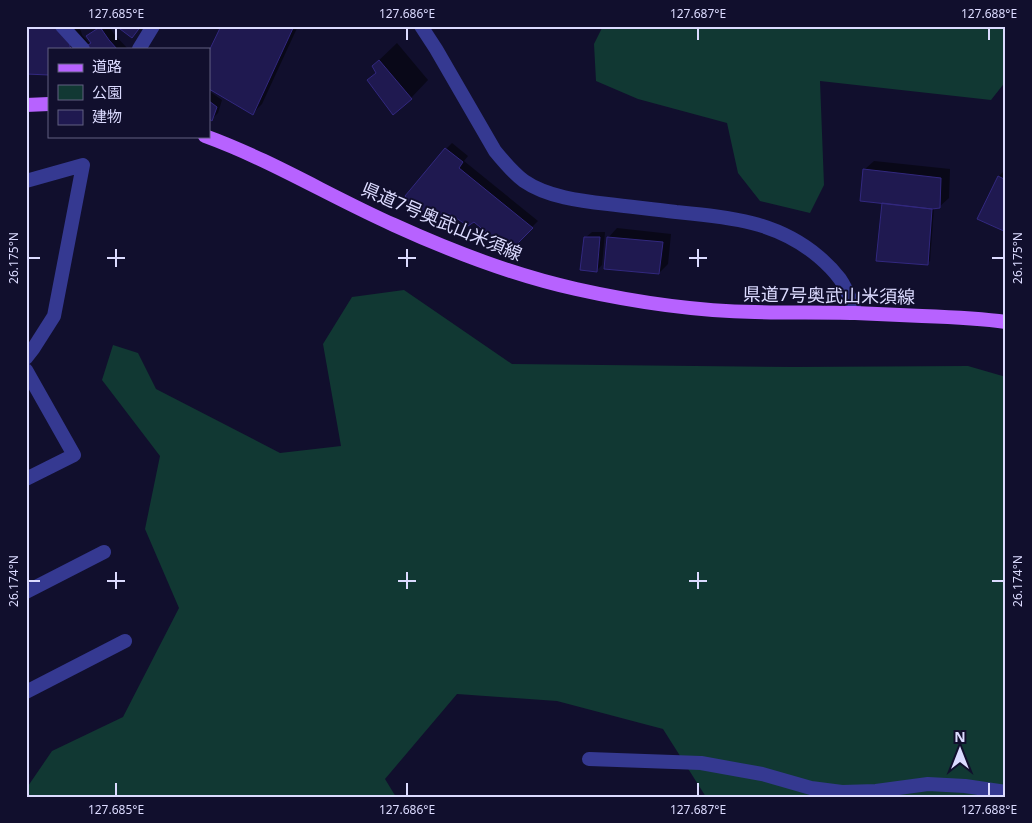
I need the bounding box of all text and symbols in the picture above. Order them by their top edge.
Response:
text: 127.685°E [88,5,144,22]
text: 127.686°E [379,5,435,22]
text: 127.687°E [670,5,726,22]
text: 127.688°E [961,5,1017,22]
legend [48,48,210,138]
text: 道路 [92,56,122,76]
text: 公園 [92,82,122,102]
text: 建物 [92,106,122,126]
street label: 県道7号奥武山米須線 [358,176,526,266]
text: 26.175°N [5,232,22,284]
text: 26.175°N [1009,232,1026,284]
street label: 県道7号奥武山米須線 [743,281,915,309]
text: 26.174°N [5,555,22,607]
text: 26.174°N [1009,555,1026,607]
north arrow [934,726,984,776]
text: N [954,727,966,746]
text: 127.685°E [88,801,144,818]
text: 127.686°E [379,801,435,818]
text: 127.687°E [670,801,726,818]
text: 127.688°E [961,801,1017,818]

